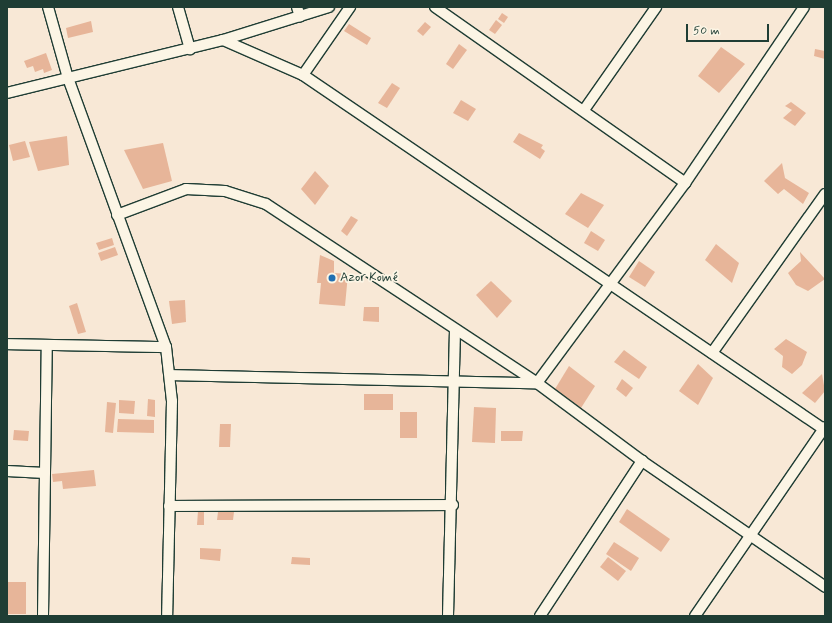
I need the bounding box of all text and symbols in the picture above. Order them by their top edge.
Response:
scale bar [688,16,771,42]
text: 50 m [693,23,720,39]
place label: Azor Komé [340,270,402,286]
marker: Azor Komé [327,273,337,283]

